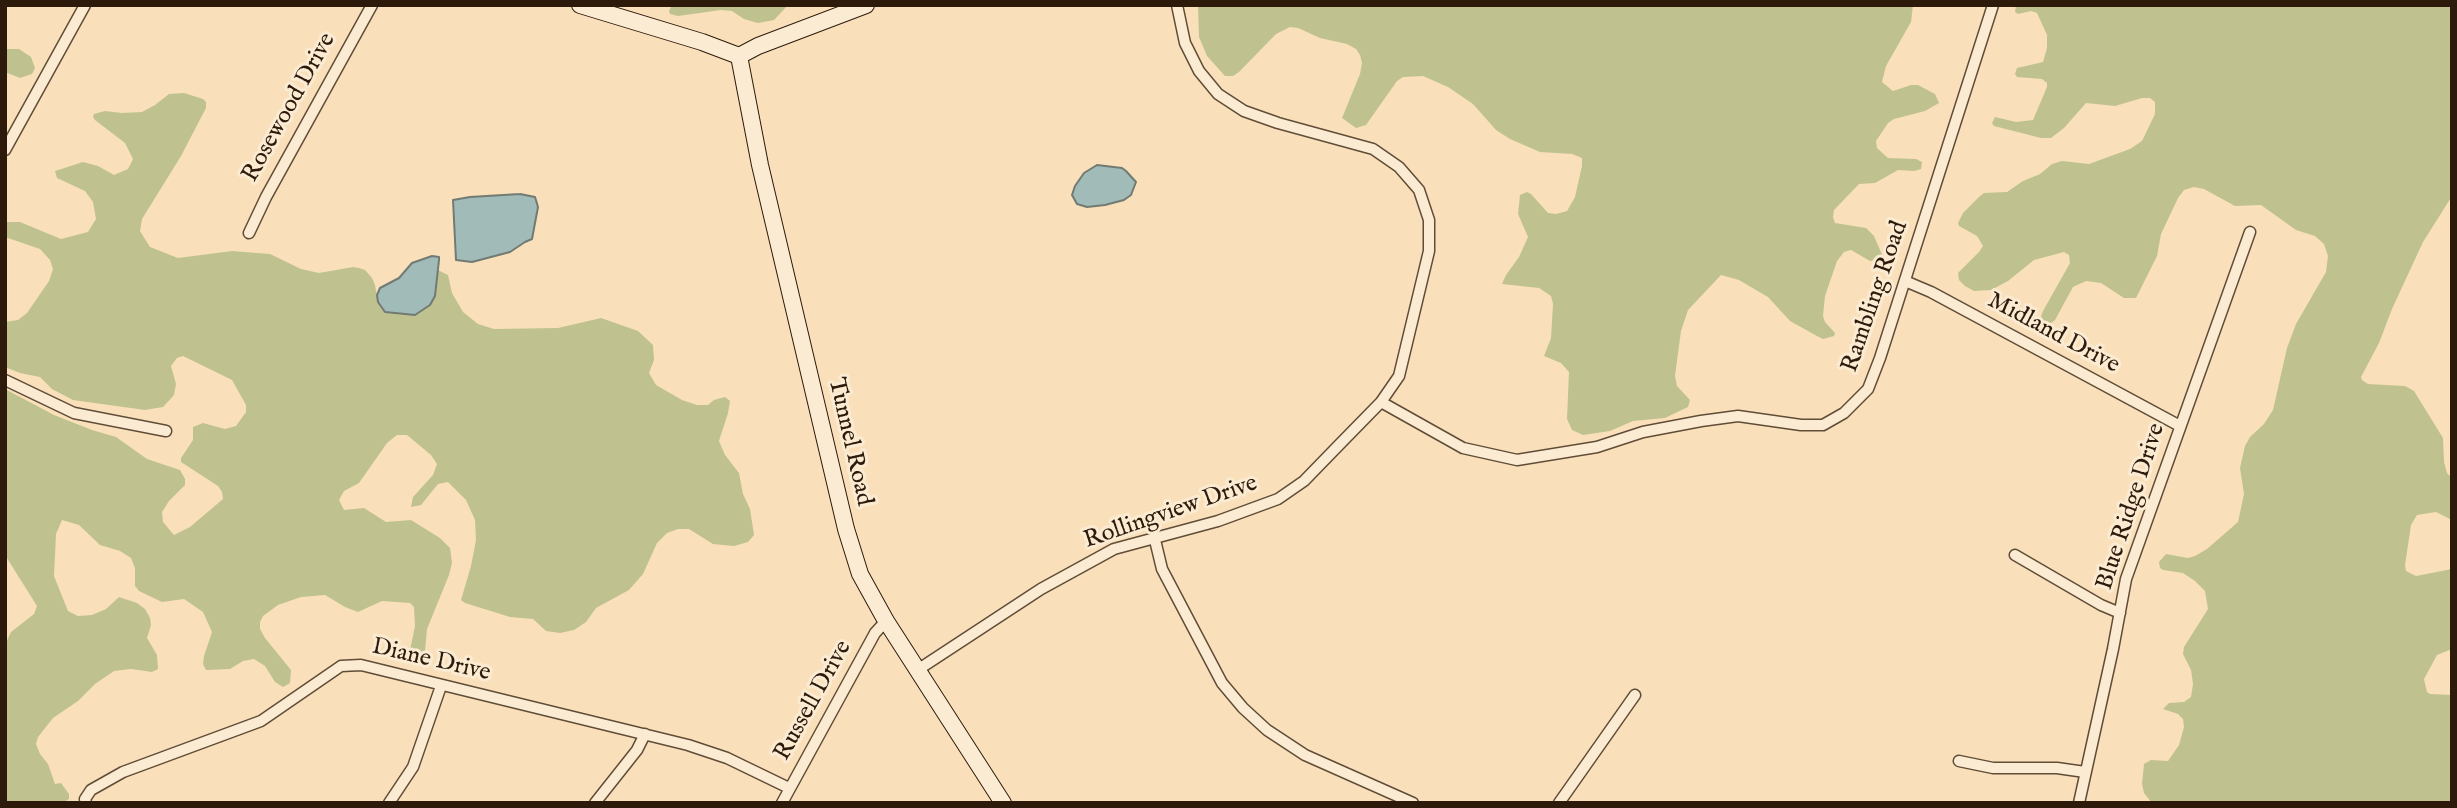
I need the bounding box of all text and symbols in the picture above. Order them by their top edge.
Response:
street label: Rosewood Drive [237,28,343,188]
street label: Rambling Road [1837,218,1915,376]
street label: Midland Drive [1982,287,2124,381]
street label: Tunnel Road [820,375,878,509]
street label: Blue Ridge Drive [2092,420,2172,594]
street label: Rollingview Drive [1080,470,1262,556]
street label: Diane Drive [369,633,493,689]
street label: Russell Drive [769,636,859,766]

